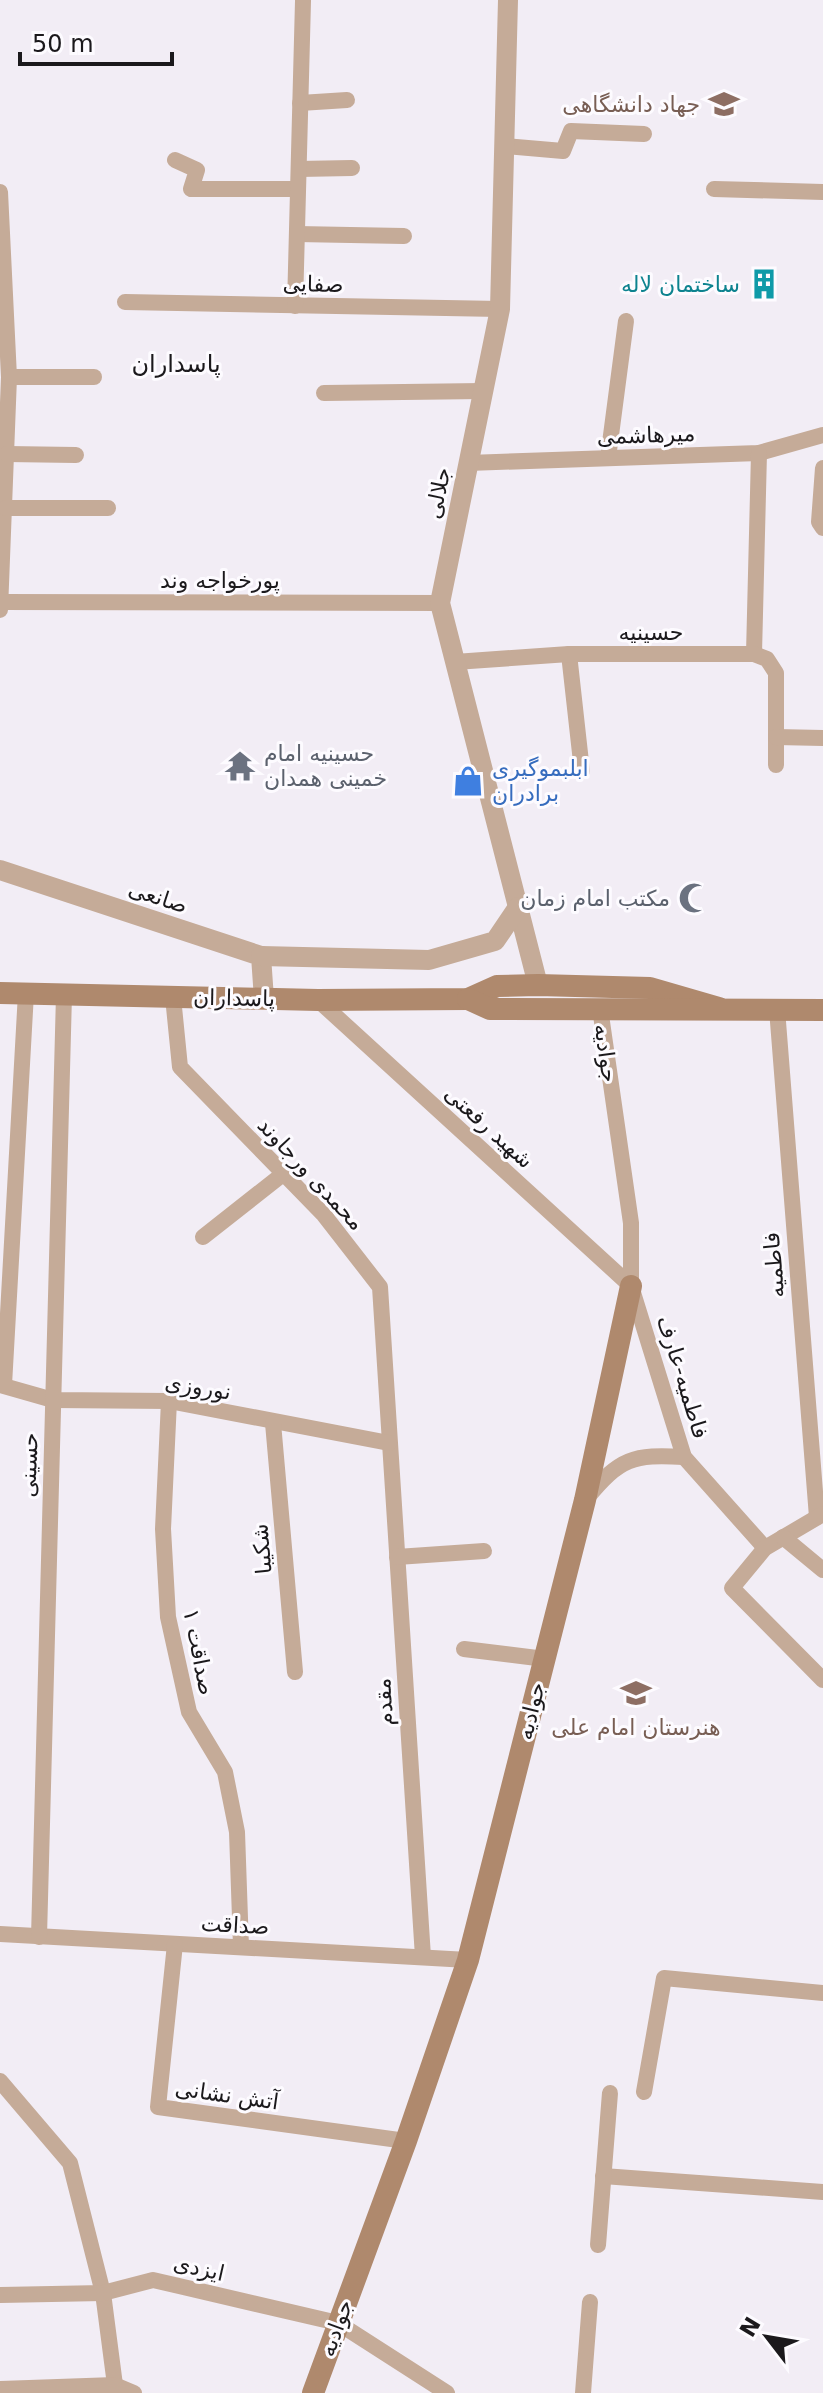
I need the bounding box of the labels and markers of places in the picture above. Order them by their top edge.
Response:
school or university icon: جهاد دانشگاهی [707,87,741,121]
place label: جهاد دانشگاهی [562,92,700,117]
building icon: ساختمان لاله [747,267,781,301]
place label: ساختمان لاله [621,272,740,297]
place label: حسینیه امام خمینی همدان [264,741,387,791]
temple icon: حسینیه امام خمینی همدان [223,749,257,783]
place label: ابلبموگیری برادران [492,756,589,806]
shop icon: ابلبموگیری برادران [451,764,485,798]
mosque icon: مکتب امام زمان [677,881,711,915]
place label: مکتب امام زمان [520,886,670,911]
school or university icon: هنرستان امام علی [619,1676,653,1710]
place label: هنرستان امام علی [551,1715,721,1740]

